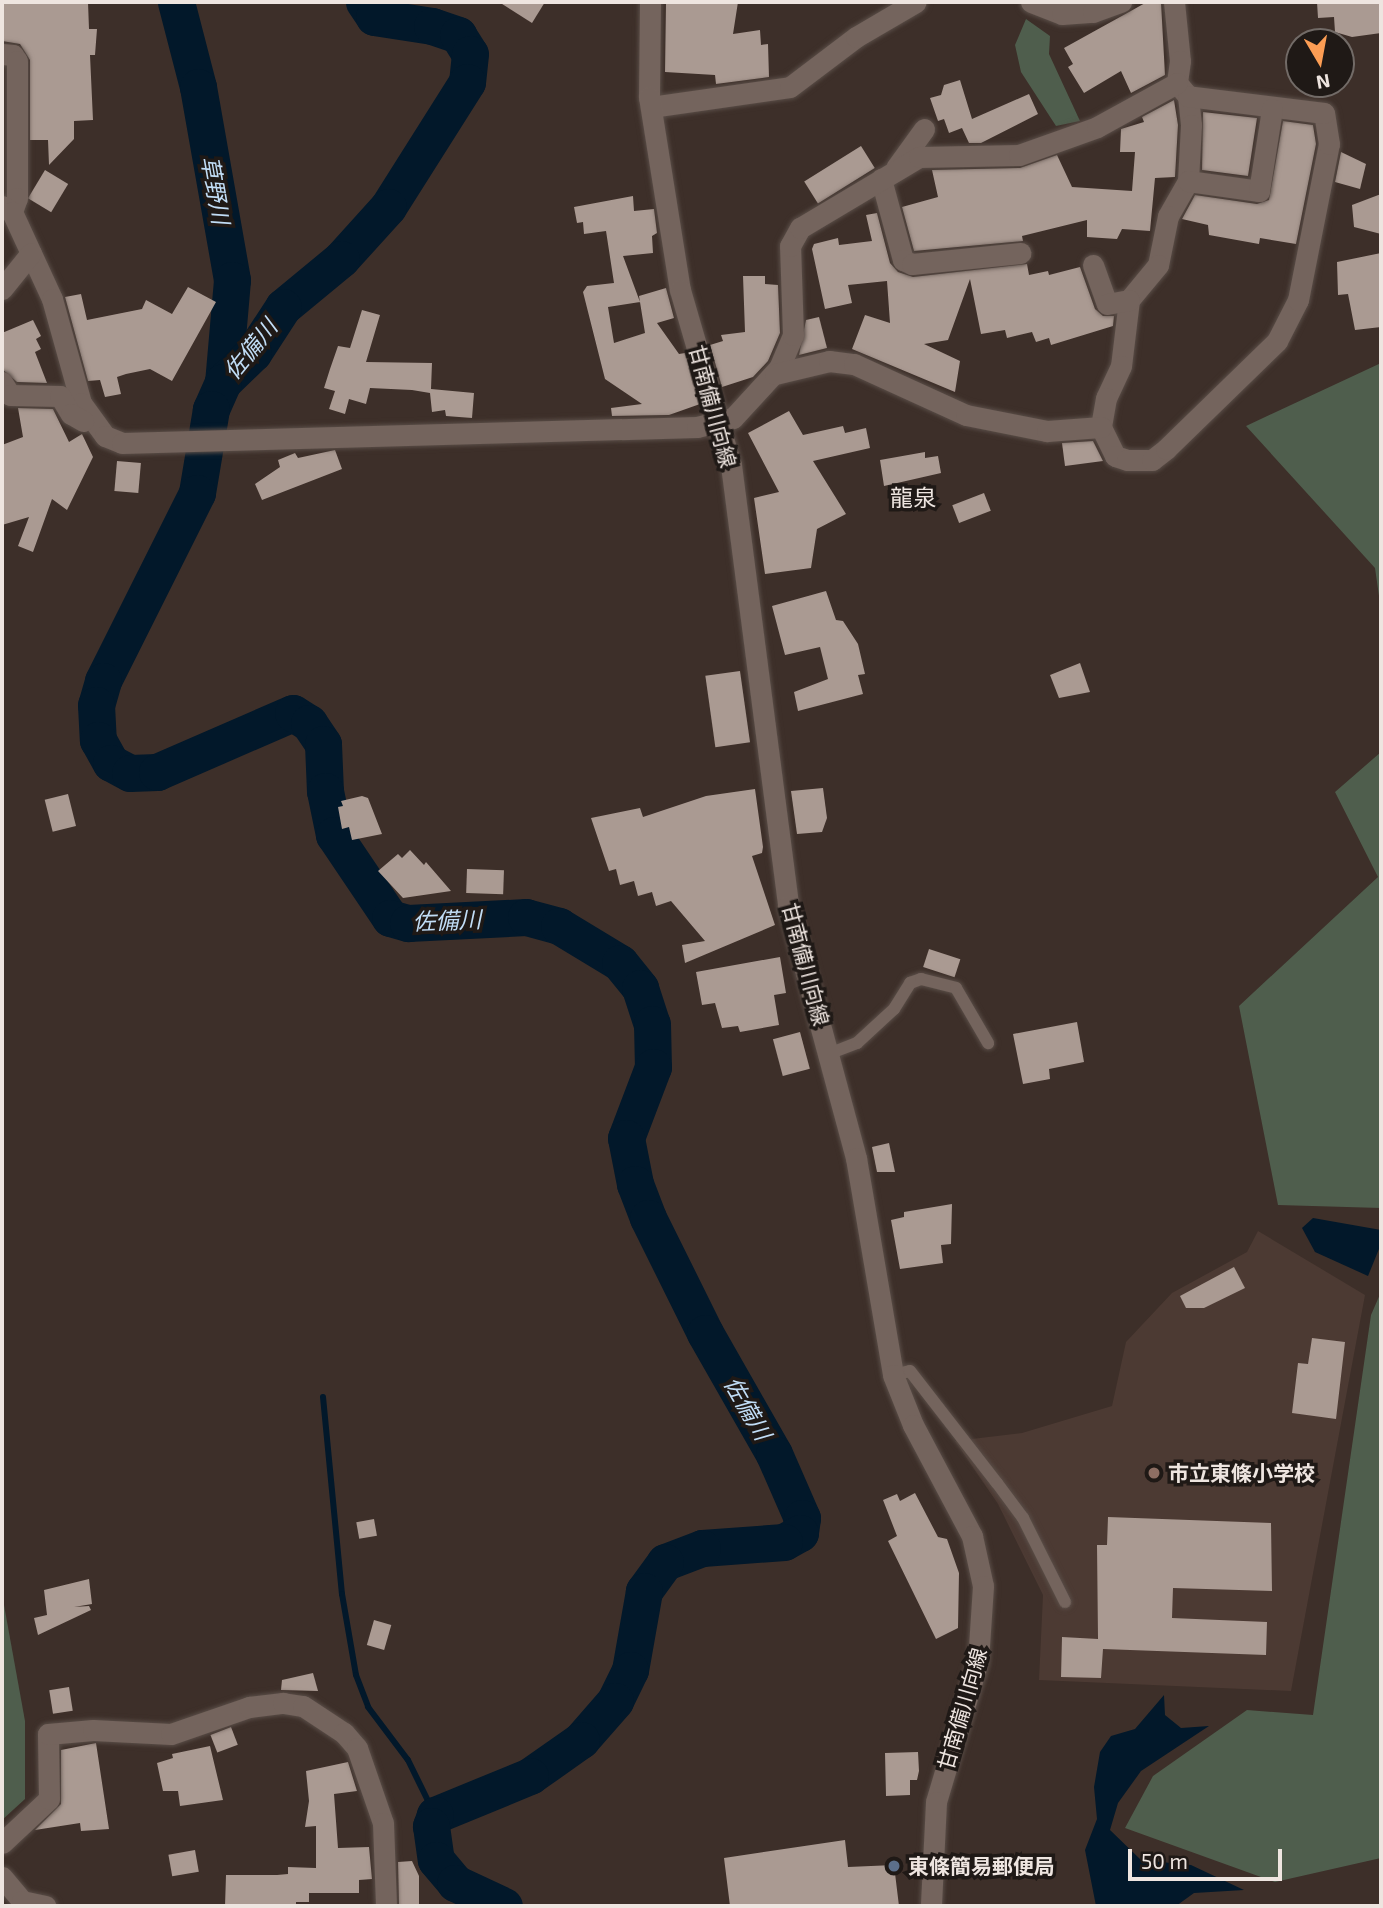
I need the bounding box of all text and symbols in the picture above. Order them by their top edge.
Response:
north arrow [1285,28,1355,98]
text: N [1315,70,1332,95]
water label: 草野川 [196,154,236,226]
water label: 佐備川 [218,314,282,384]
street label: 甘南備川向線 [685,342,741,470]
district label: 龍泉 [890,483,936,511]
street label: 甘南備川向線 [778,900,834,1028]
water label: 佐備川 [412,905,482,935]
water label: 佐備川 [719,1371,777,1445]
place label: 市立東條小学校 [1168,1460,1315,1486]
marker: 市立東條小学校 [1146,1465,1162,1481]
street label: 甘南備川向線 [933,1645,991,1773]
scale bar [1131,1834,1285,1878]
text: 50 m [1141,1848,1188,1873]
place label: 東條簡易郵便局 [908,1853,1055,1879]
marker: 東條簡易郵便局 [886,1858,902,1874]

